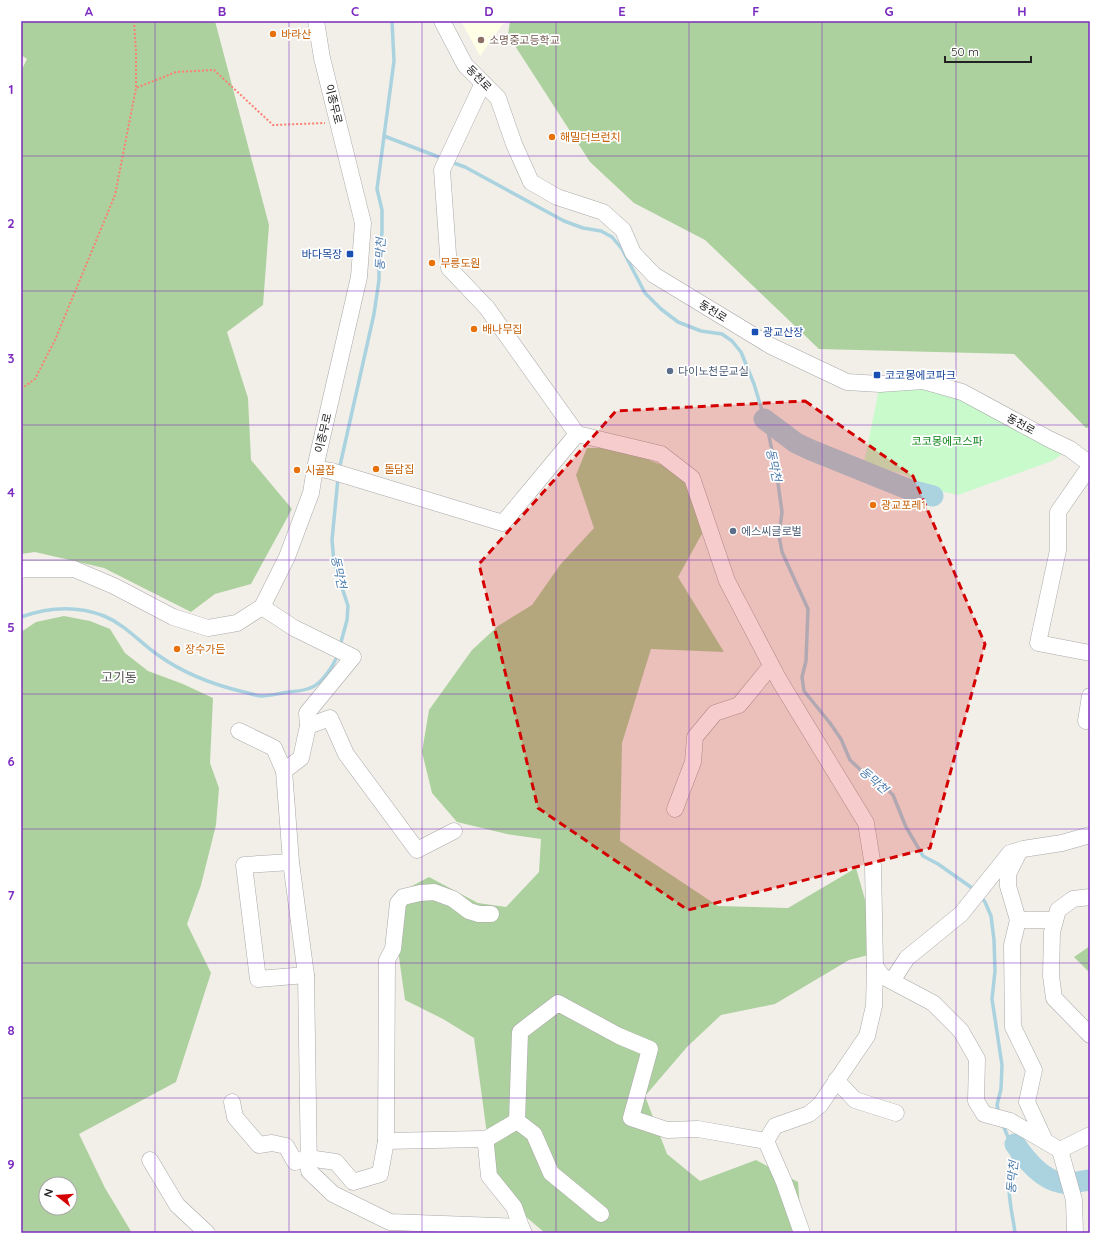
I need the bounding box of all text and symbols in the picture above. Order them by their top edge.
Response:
text: A [85,3,94,19]
text: B [218,3,226,19]
text: C [351,3,359,19]
text: D [484,3,494,19]
text: E [618,3,626,19]
text: F [752,3,760,19]
text: G [884,3,894,19]
text: H [1017,3,1027,19]
place label: 바라산 [281,27,311,41]
marker: 바라산 [268,29,278,39]
place label: 소명중고등학교 [489,33,560,47]
marker: 소명중고등학교 [476,35,486,45]
scale bar [945,38,1031,64]
text: 50 m [951,44,979,59]
street label: 동천로 [463,62,495,94]
text: 1 [8,81,14,97]
street label: 이종무로 [322,83,346,125]
place label: 해밀더브런치 [560,130,621,144]
marker: 해밀더브런치 [547,132,557,142]
text: 2 [7,215,15,231]
water label: 동막천 [372,235,388,271]
place label: 바다목장 [302,247,342,261]
marker: 바다목장 [345,249,355,259]
place label: 무릉도원 [440,256,480,270]
marker: 무릉도원 [427,258,437,268]
street label: 동천로 [696,297,730,325]
place label: 배나무집 [482,322,522,336]
marker: 배나무집 [469,324,479,334]
place label: 광교산장 [763,325,803,339]
marker: 광교산장 [750,327,760,337]
text: 3 [8,350,15,366]
place label: 다이노천문교실 [678,364,749,378]
marker: 다이노천문교실 [665,366,675,376]
place label: 코코몽에코파크 [885,368,956,382]
marker: 코코몽에코파크 [872,370,882,380]
street label: 동천로 [1004,411,1038,437]
street label: 이종무로 [312,412,334,454]
park label: 코코몽에코스파 [912,434,983,448]
water label: 동막천 [763,447,785,485]
place label: 돌담집 [384,462,414,476]
place label: 시골잡 [305,463,335,477]
marker: 돌담집 [371,464,381,474]
marker: 시골잡 [292,465,302,475]
text: 4 [7,484,15,500]
place label: 광교포레1 [881,498,926,512]
marker: 광교포레1 [868,500,878,510]
place label: 에스씨글로벌 [741,524,802,538]
marker: 에스씨글로벌 [728,526,738,536]
water label: 동막천 [328,554,350,592]
text: 5 [7,619,15,635]
place label: 장수가든 [185,642,225,656]
marker: 장수가든 [172,644,182,654]
district label: 고기동 [101,669,137,685]
text: 6 [7,753,15,769]
water label: 동막천 [856,764,893,798]
text: 7 [7,887,15,903]
text: 8 [7,1022,15,1038]
text: 9 [7,1156,15,1172]
water label: 동막천 [1003,1158,1021,1194]
north arrow [38,1176,78,1216]
text: N [41,1187,56,1199]

